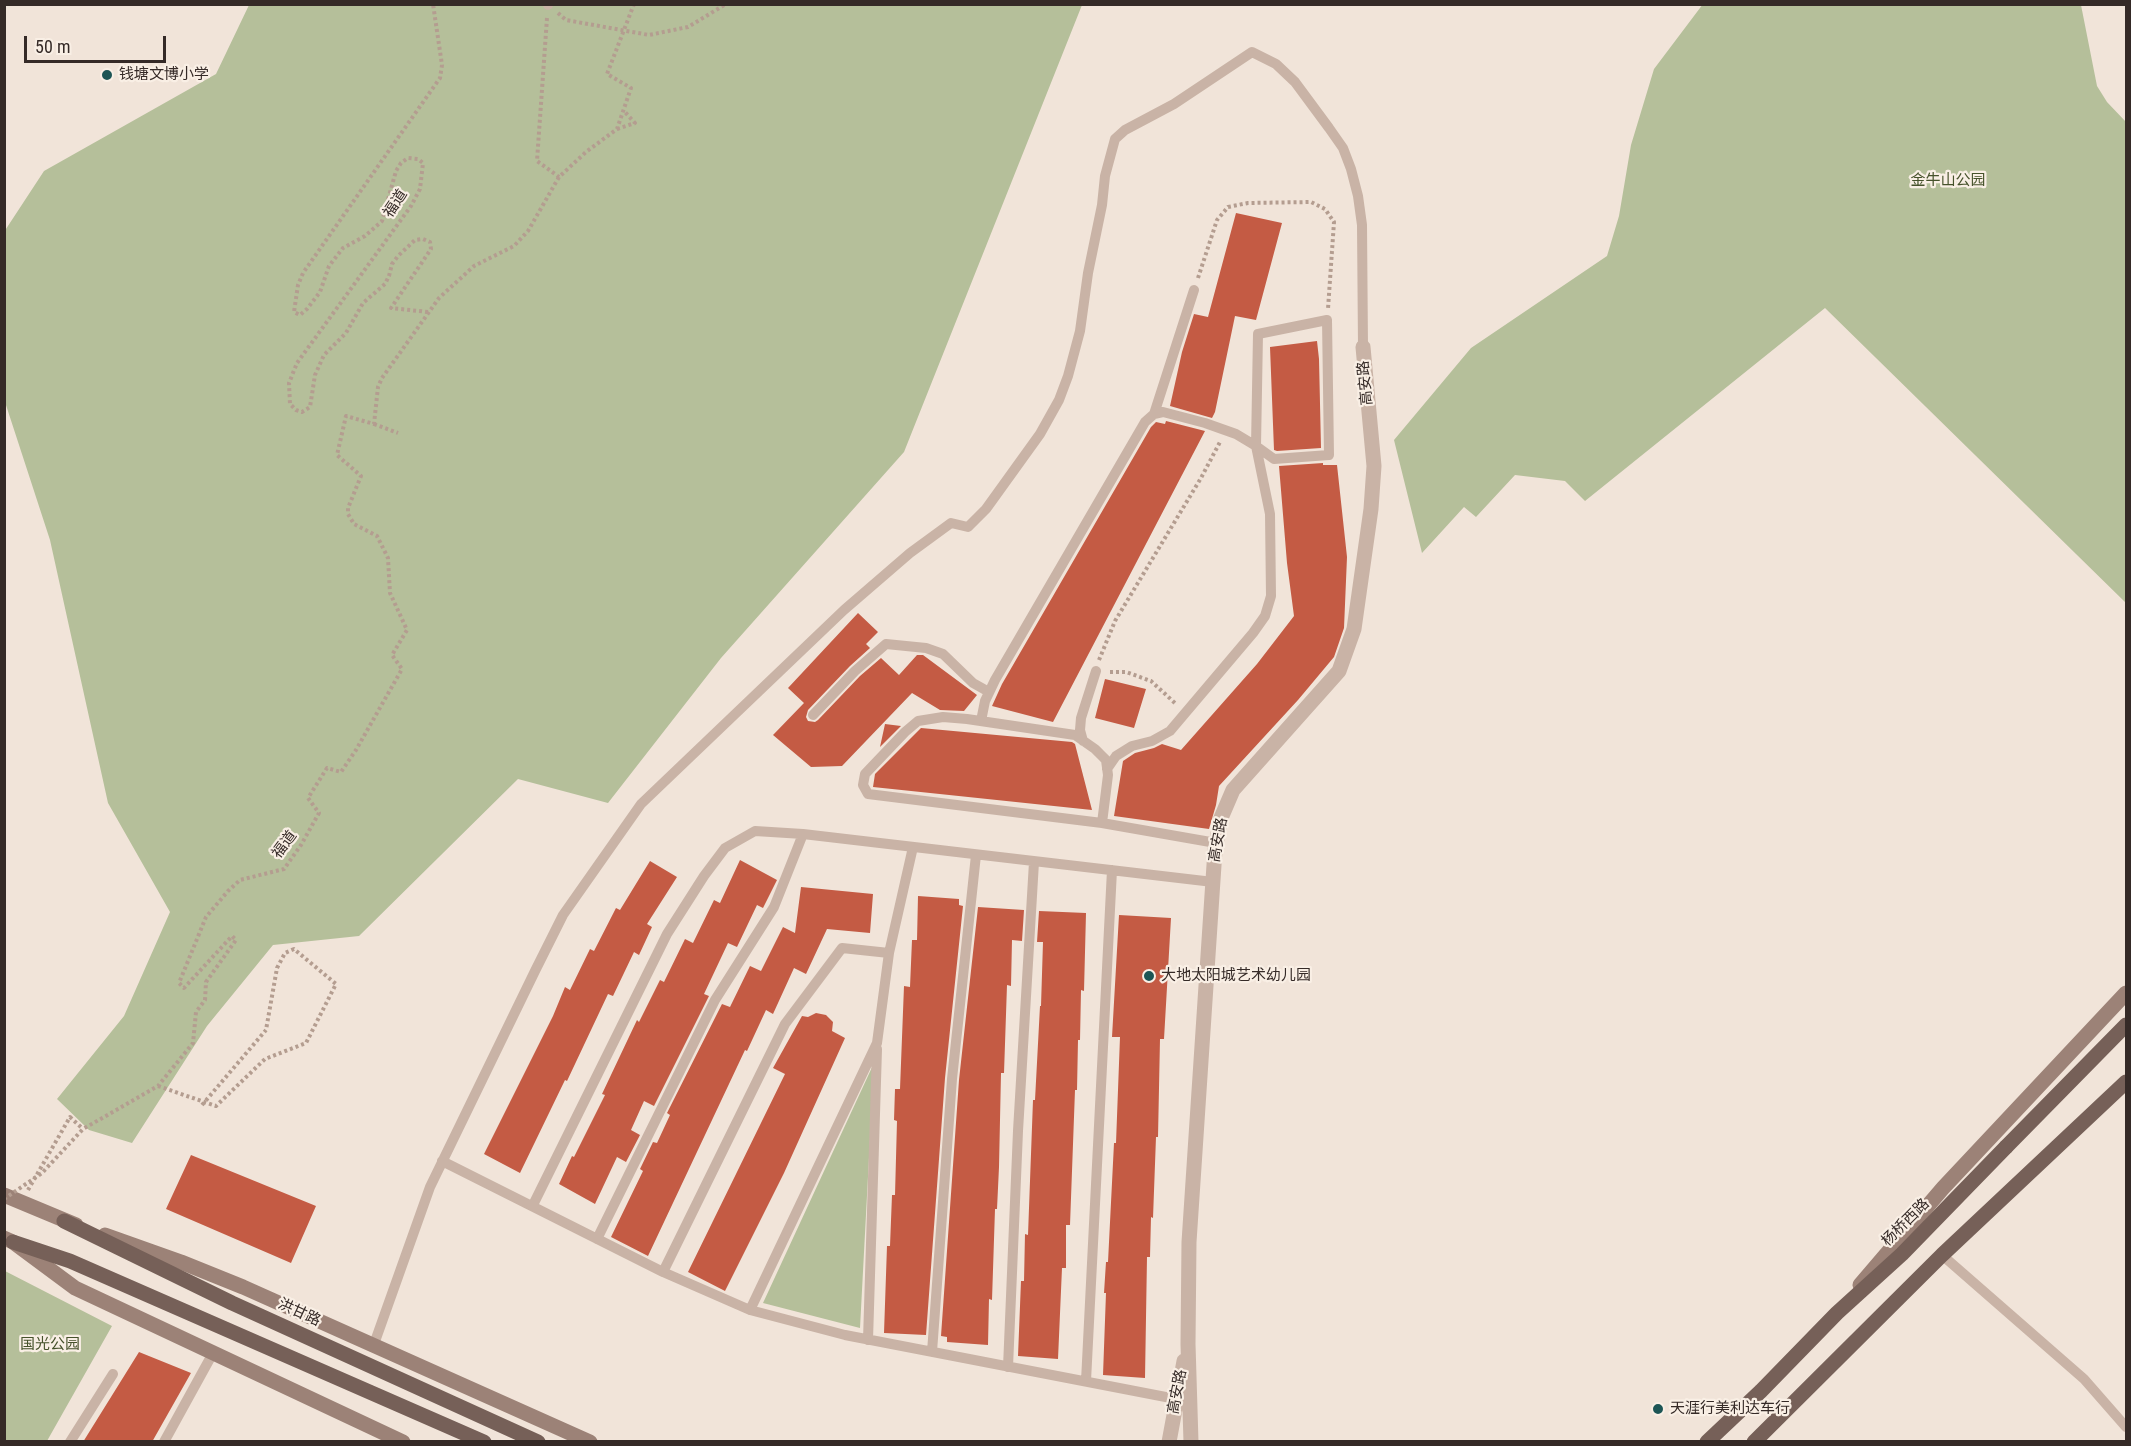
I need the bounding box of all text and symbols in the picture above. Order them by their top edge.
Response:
scale bar [27,24,170,62]
text: 50 m [35,36,70,57]
place label: 钱塘文博小学 [119,66,209,84]
marker: 钱塘文博小学 [100,68,114,82]
park label: 金牛山公园 [1911,172,1985,190]
street label: 福道 [380,187,412,221]
street label: 高安路 [1355,360,1377,406]
street label: 高安路 [1206,816,1232,864]
street label: 福道 [269,828,301,862]
place label: 大地太阳城艺术幼儿园 [1161,967,1311,985]
marker: 大地太阳城艺术幼儿园 [1142,969,1156,983]
street label: 杨桥西路 [1878,1195,1934,1251]
street label: 洪甘路 [275,1295,323,1331]
park label: 国光公园 [20,1336,80,1354]
street label: 高安路 [1165,1368,1191,1416]
place label: 天涯行美利达车行 [1670,1400,1790,1418]
marker: 天涯行美利达车行 [1651,1402,1665,1416]

